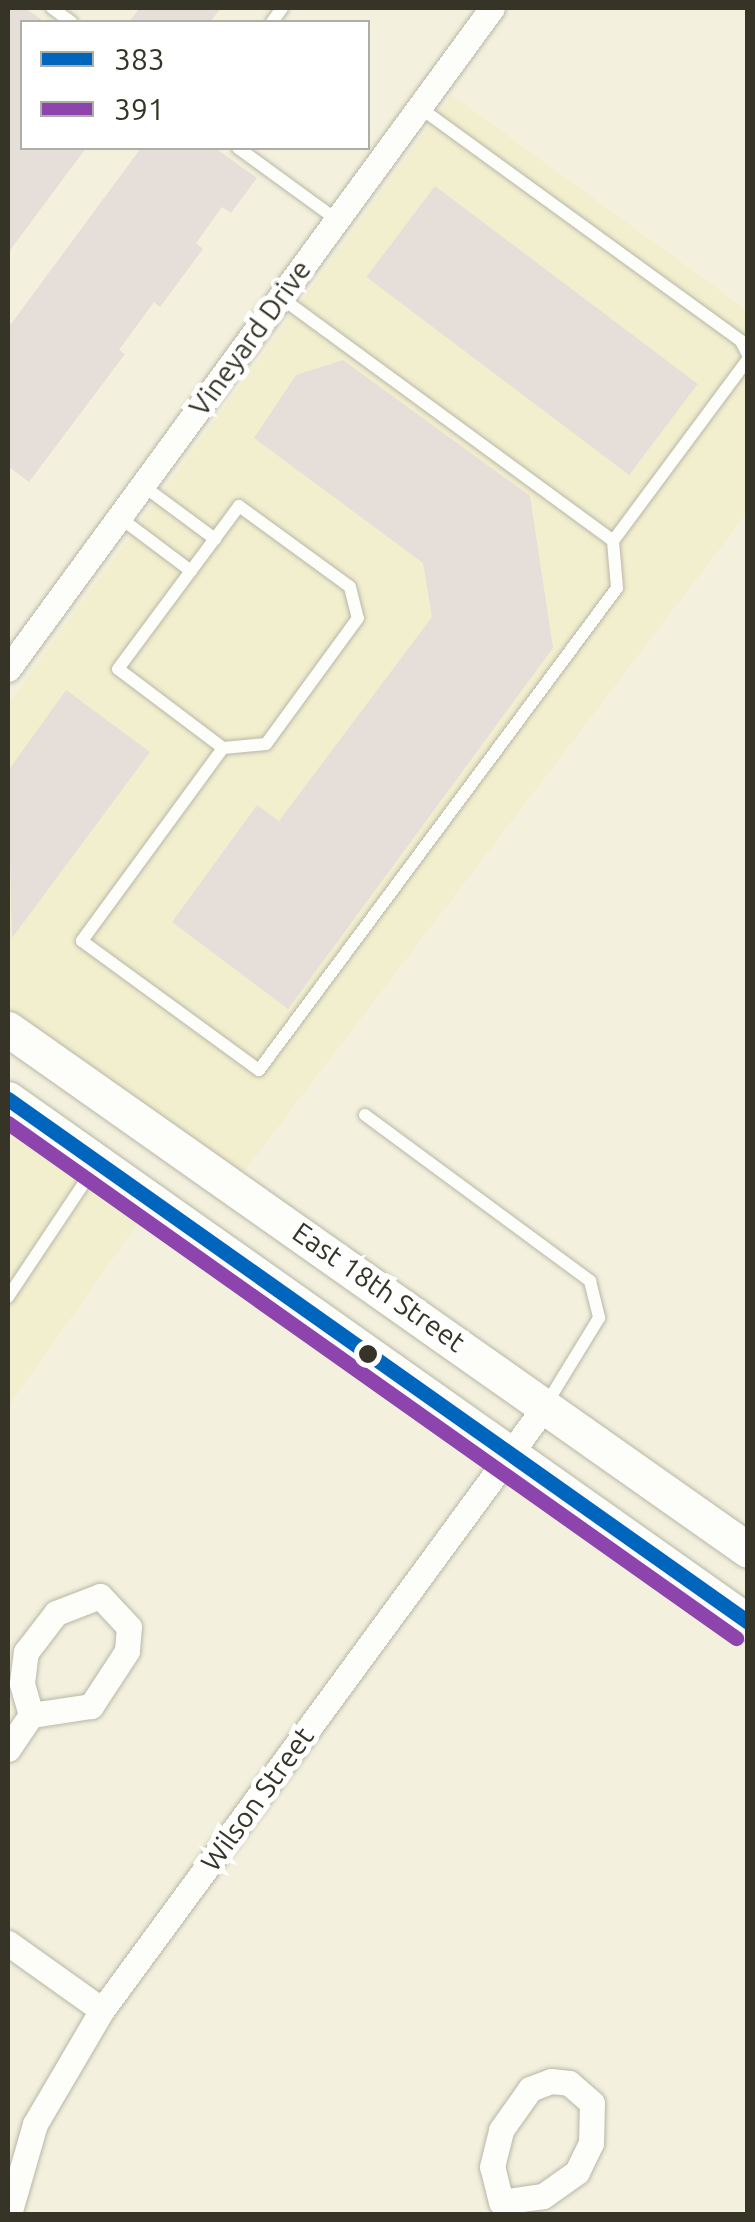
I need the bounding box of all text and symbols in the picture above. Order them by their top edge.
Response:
legend [20,20,370,150]
text: 383 [114,42,165,76]
text: 391 [114,92,165,126]
street label: Vineyard Drive [182,254,318,422]
street label: East 18th Street [286,1215,472,1359]
unlabelled marker [358,1344,378,1364]
street label: Wilson Street [194,1720,320,1878]

